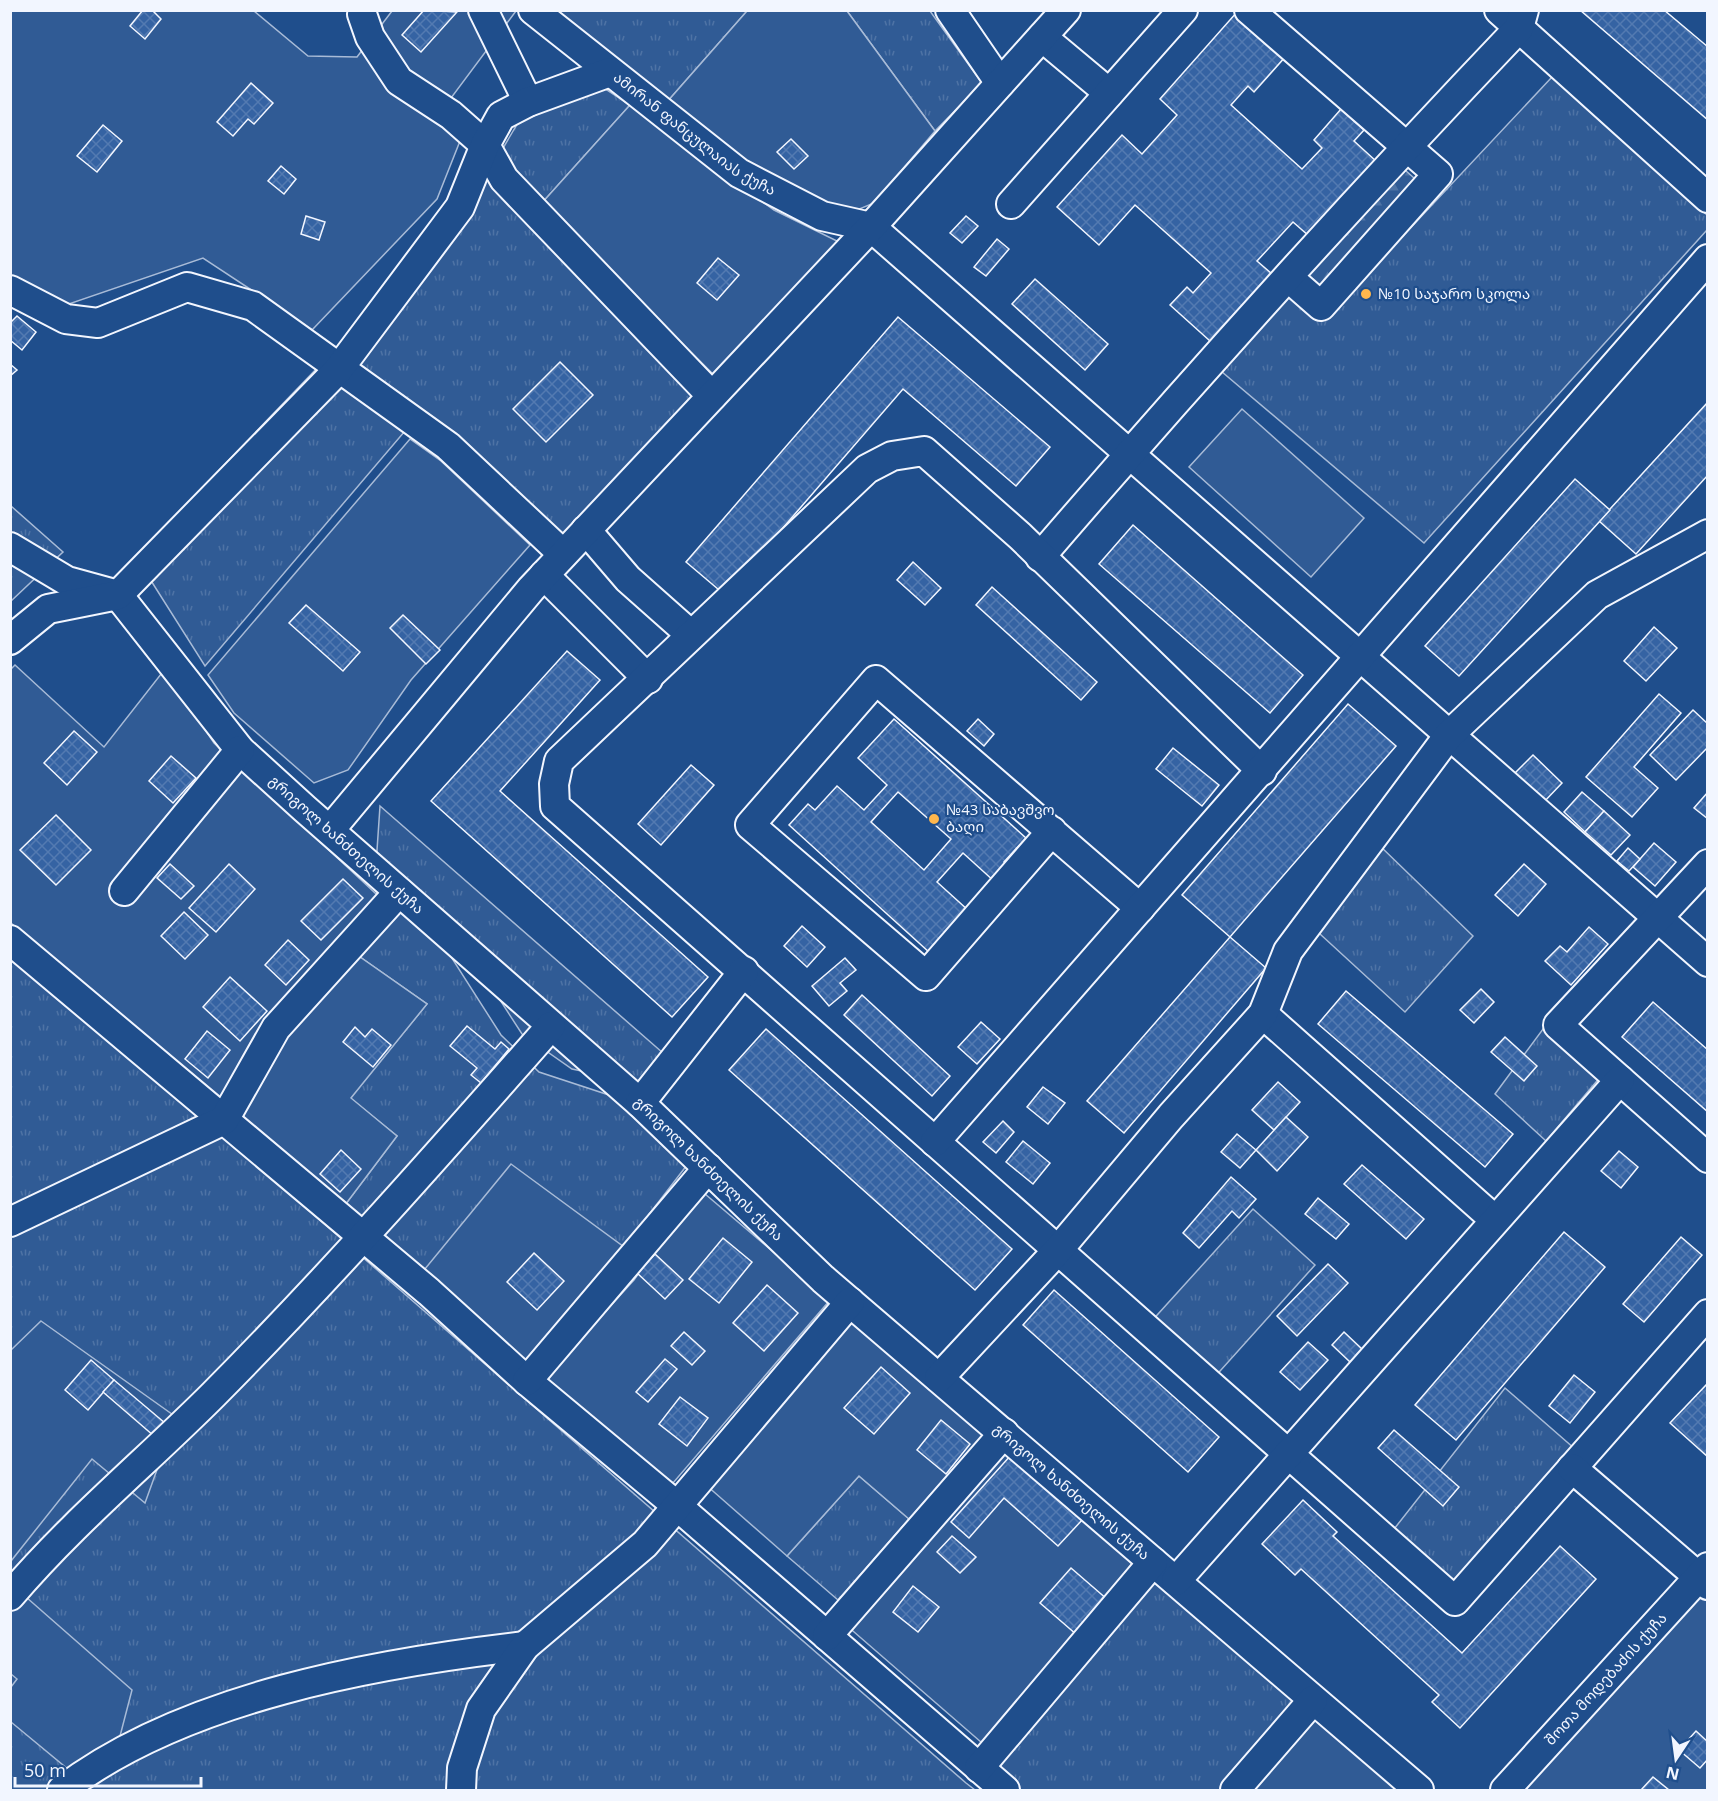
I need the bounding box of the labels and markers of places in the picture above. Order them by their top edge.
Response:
place label: №10 საჯარო სკოლა [1378,283,1530,303]
marker: №10 საჯარო სკოლა [1359,287,1373,301]
place label: №43 საბავშვო ბაღი [946,799,1055,836]
marker: №43 საბავშვო ბაღი [927,812,941,826]

